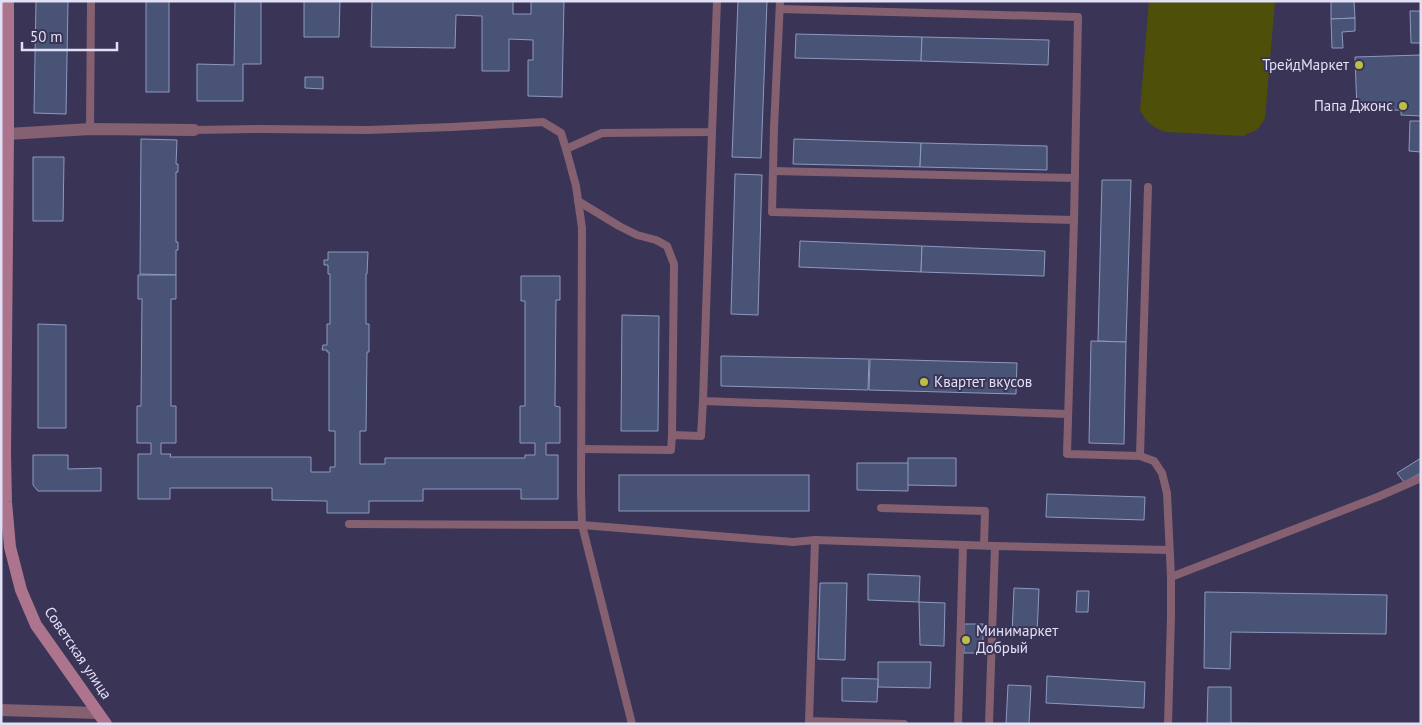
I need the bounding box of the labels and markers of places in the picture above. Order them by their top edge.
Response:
place label: ТрейдМаркет [1262,55,1349,74]
marker: ТрейдМаркет [1353,59,1365,71]
place label: Папа Джонс [1314,96,1393,115]
marker: Папа Джонс [1397,100,1409,112]
place label: Квартет вкусов [934,372,1032,391]
marker: Квартет вкусов [918,376,930,388]
place label: Минимаркет Добрый [976,621,1058,657]
marker: Минимаркет Добрый [960,634,972,646]

